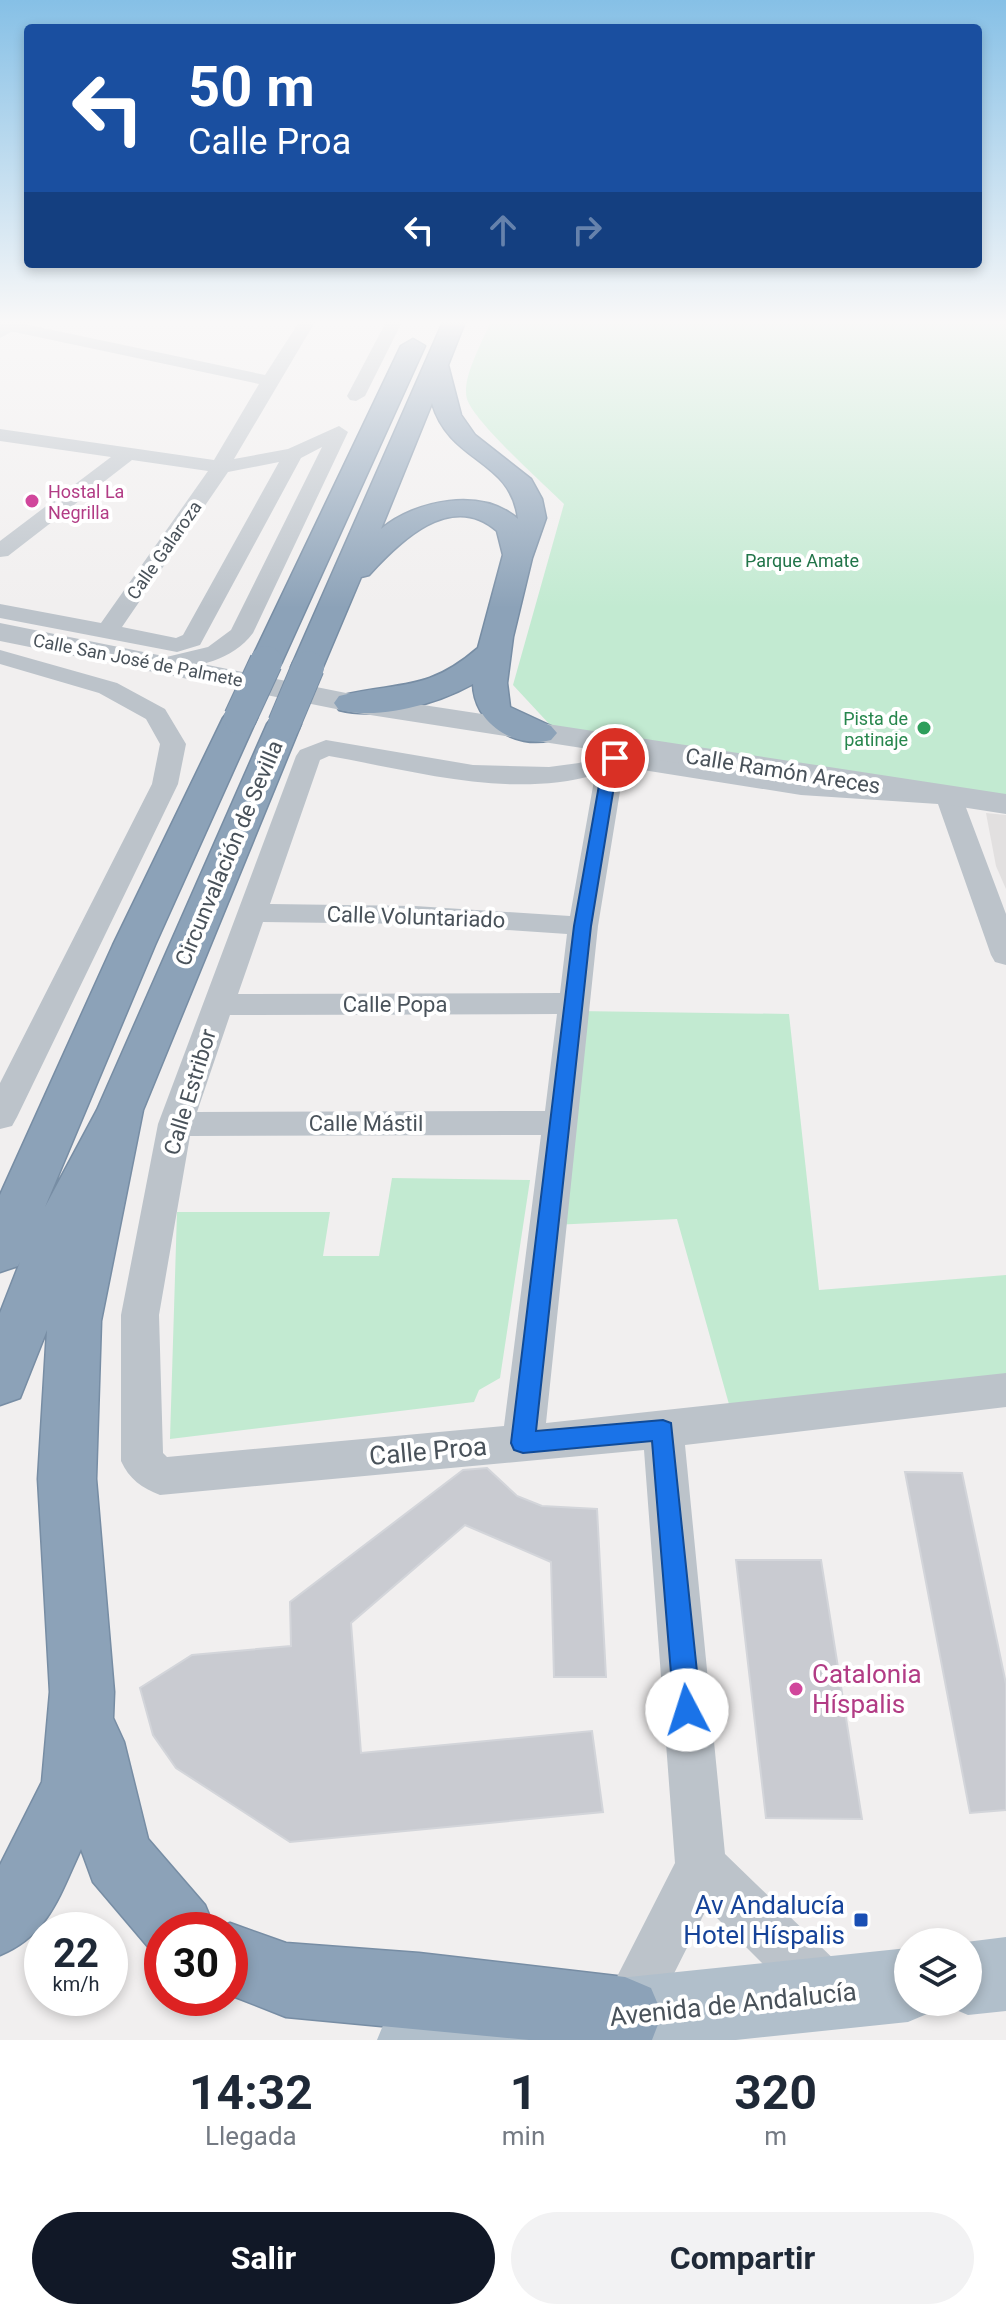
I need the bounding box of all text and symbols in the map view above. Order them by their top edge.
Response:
text: 50 m [188,54,315,120]
icon: left [56,56,160,160]
text: Calle Proa [188,121,351,163]
icon: left [397,208,441,252]
icon: ahead [481,208,525,252]
icon: right [565,208,609,252]
place label: Hostal La Negrilla [48,481,124,523]
marker: Hostal La Negrilla [23,492,41,510]
street label: Calle Galaroza [122,497,206,603]
park label: Parque Amate [745,550,859,571]
street label: Calle San José de Palmete [31,629,245,691]
place label: Pista de patinaje [843,708,908,750]
marker: Pista de patinaje [915,719,933,737]
pin [581,724,649,792]
icon: arrive [593,736,637,780]
street label: Circunvalación de Sevilla [170,737,288,969]
street label: Calle Ramón Areces [684,743,882,799]
street label: Calle Voluntariado [326,901,506,933]
street label: Calle Popa [343,992,447,1017]
street label: Calle Estribor [159,1026,221,1158]
street label: Calle Mástil [309,1111,423,1136]
street label: Calle Proa [368,1431,488,1471]
place label: Catalonia Híspalis [812,1659,922,1719]
position arrow [645,1668,729,1752]
marker: Catalonia Híspalis [787,1680,805,1698]
place label: Av Andalucía Hotel Híspalis [683,1890,845,1950]
marker: Av Andalucía Hotel Híspalis [852,1911,870,1929]
speed limit sign: 30 [144,1912,248,2016]
map controls [894,1928,982,2016]
button: layers [894,1928,982,2016]
text: 22 [53,1930,99,1977]
text: km/h [53,1972,99,1996]
street label: Avenida de Andalucía [608,1976,858,2032]
text: 14:32 [189,2064,313,2121]
text: 1 [510,2064,537,2121]
text: 320 [734,2064,817,2121]
text: Llegada [205,2121,297,2151]
text: min [502,2121,545,2151]
text: m [764,2121,787,2151]
button: Salir [32,2212,495,2304]
button: Compartir [511,2212,974,2304]

